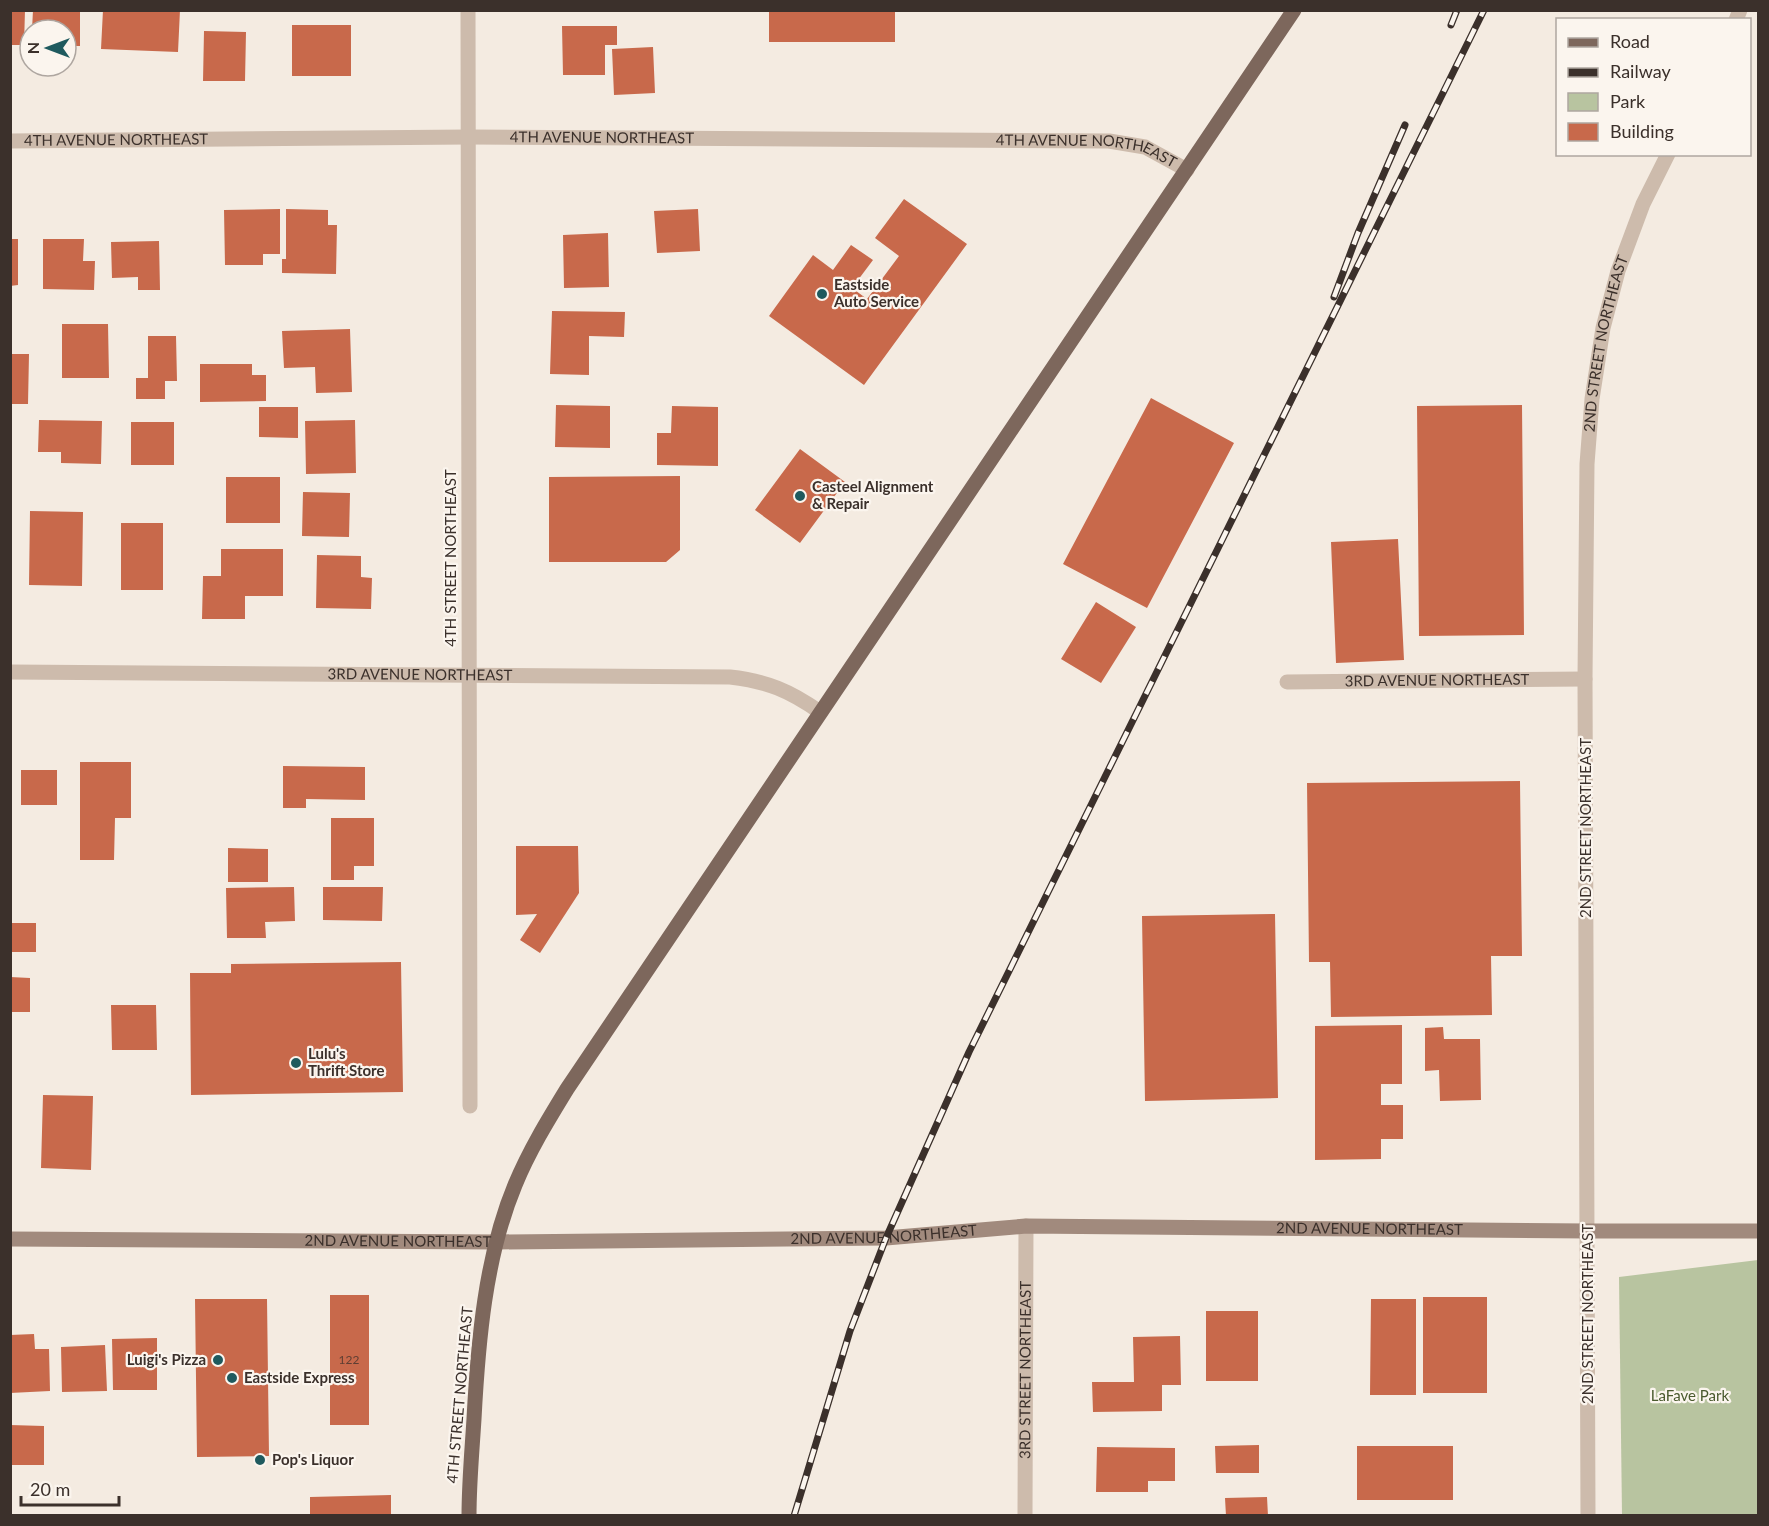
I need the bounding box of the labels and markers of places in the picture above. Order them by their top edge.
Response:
place label: Eastside Auto Service [833,275,919,310]
marker: Eastside Auto Service [815,287,829,301]
place label: Casteel Alignment & Repair [812,477,934,512]
marker: Casteel Alignment & Repair [793,489,807,503]
place label: Lulu's Thrift Store [308,1044,384,1079]
marker: Lulu's Thrift Store [289,1056,303,1070]
place label: Luigi's Pizza [127,1350,206,1368]
marker: Luigi's Pizza [211,1353,225,1367]
place label: Eastside Express [244,1368,355,1386]
marker: Eastside Express [225,1371,239,1385]
place label: Pop's Liquor [272,1450,354,1468]
marker: Pop's Liquor [253,1453,267,1467]

